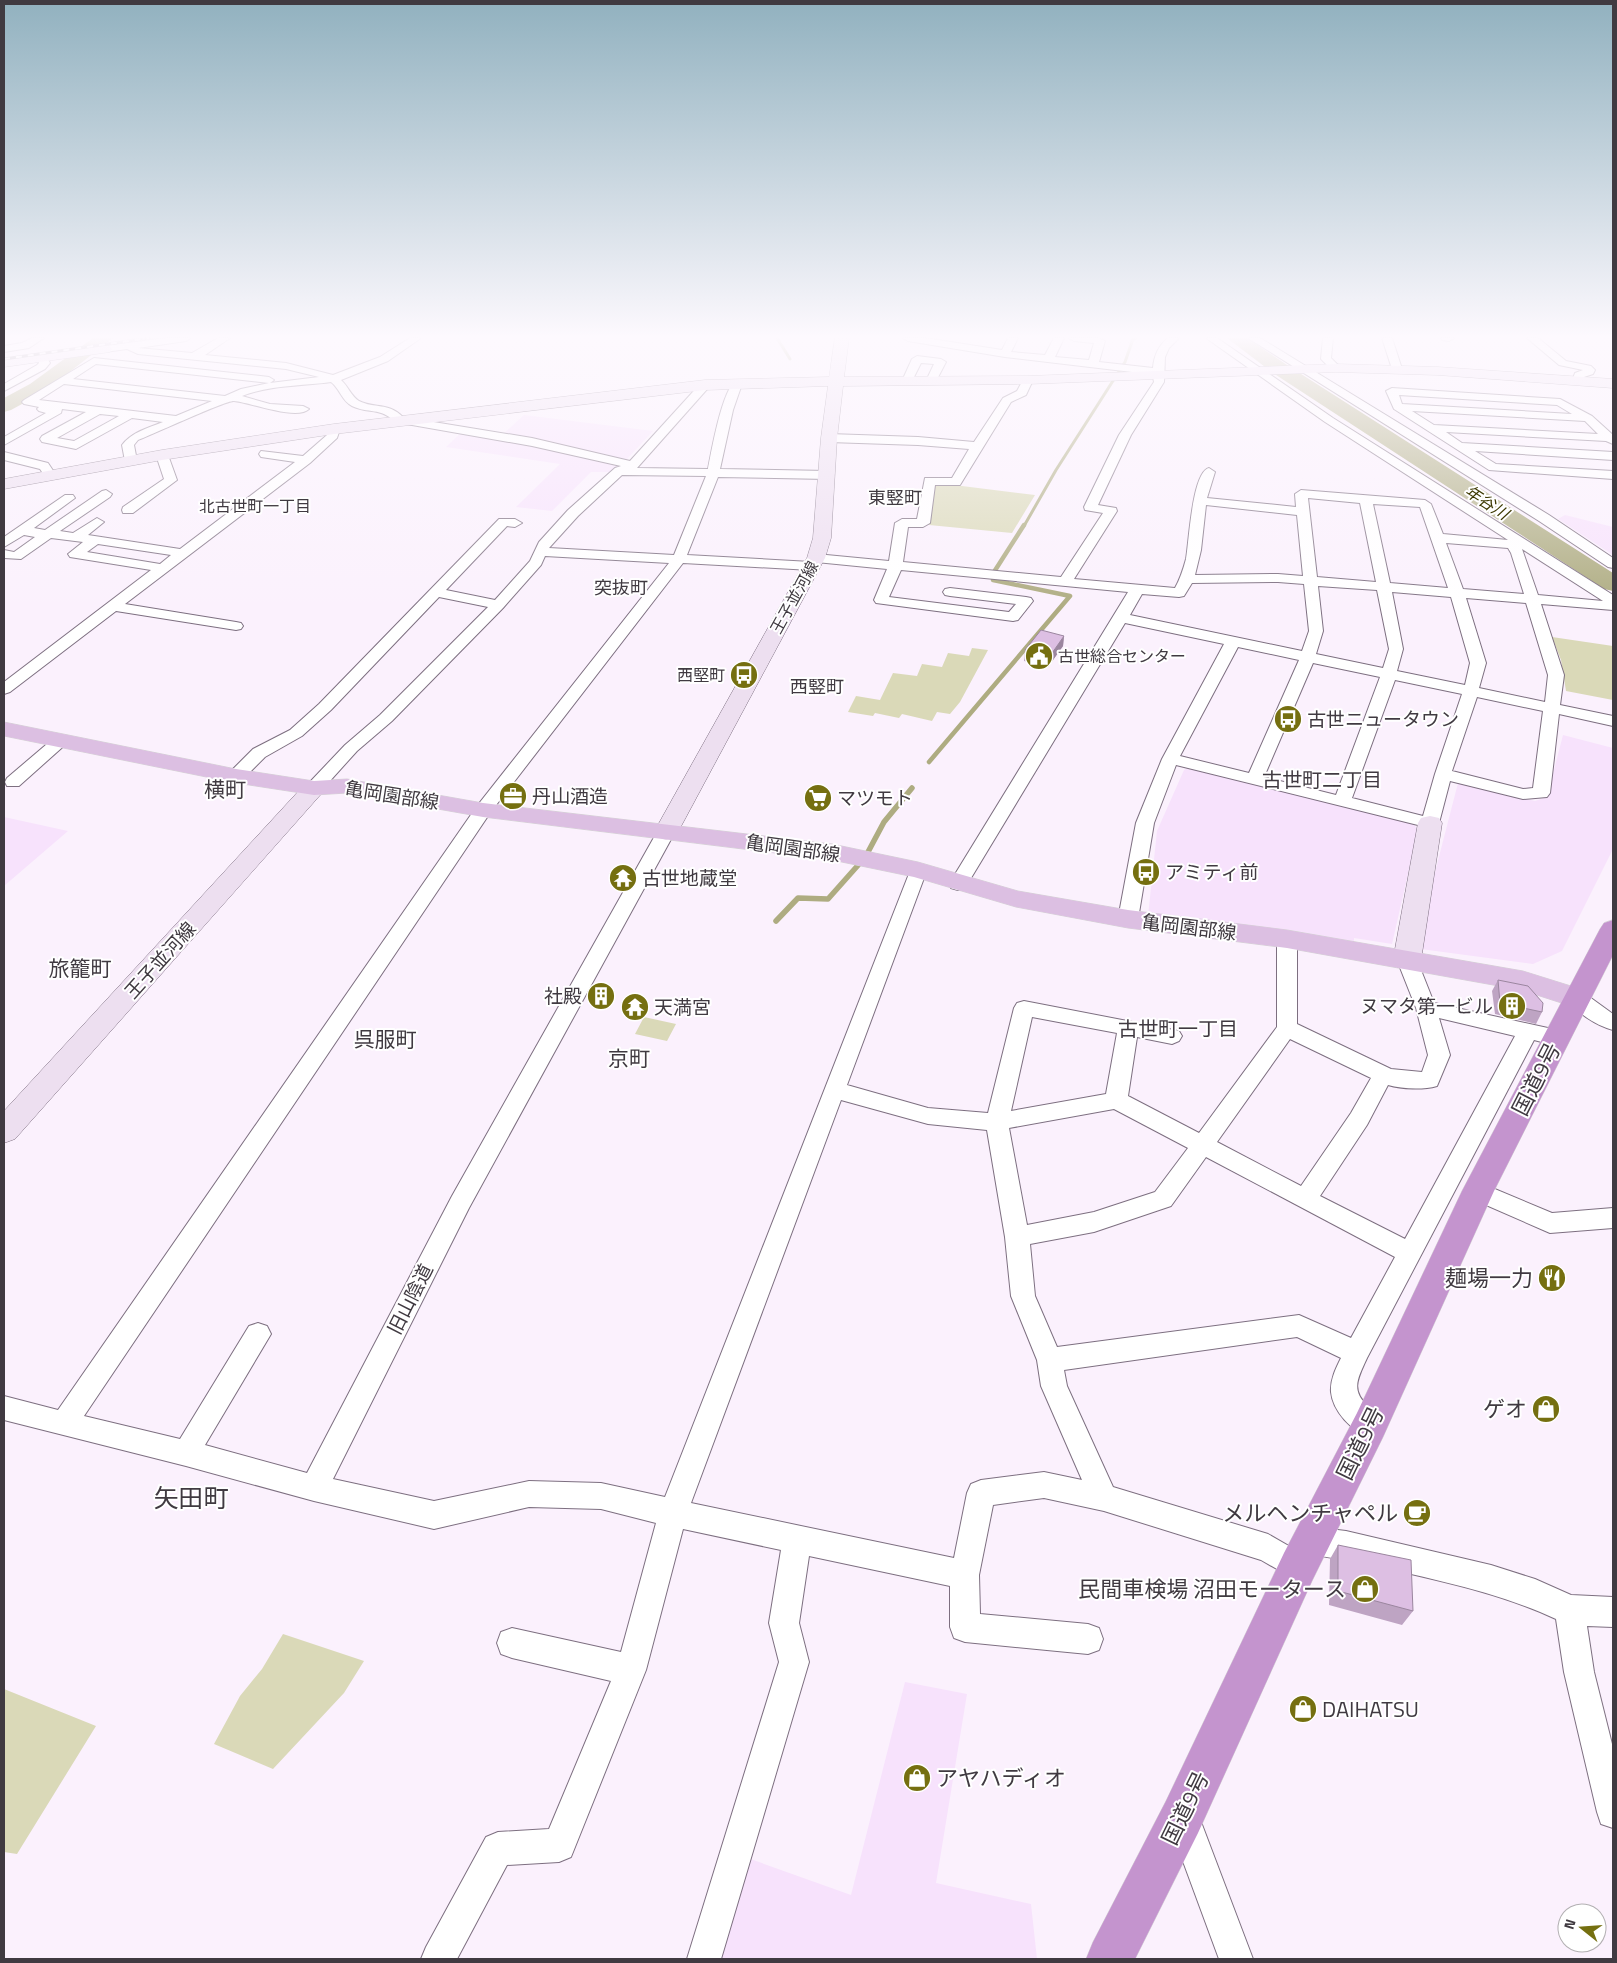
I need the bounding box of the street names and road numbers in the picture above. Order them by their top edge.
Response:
street label: 王子並河線 [764,556,824,638]
street label: 亀岡園部線 [343,773,441,816]
street label: 亀岡園部線 [744,827,842,868]
street label: 亀岡園部線 [1140,906,1238,947]
street label: 王子並河線 [117,915,202,1005]
street label: 国道9号 [1503,1036,1569,1122]
street label: 旧山陰道 [379,1258,440,1339]
street label: 国道9号 [1328,1400,1392,1486]
street label: 国道9号 [1153,1765,1217,1851]

